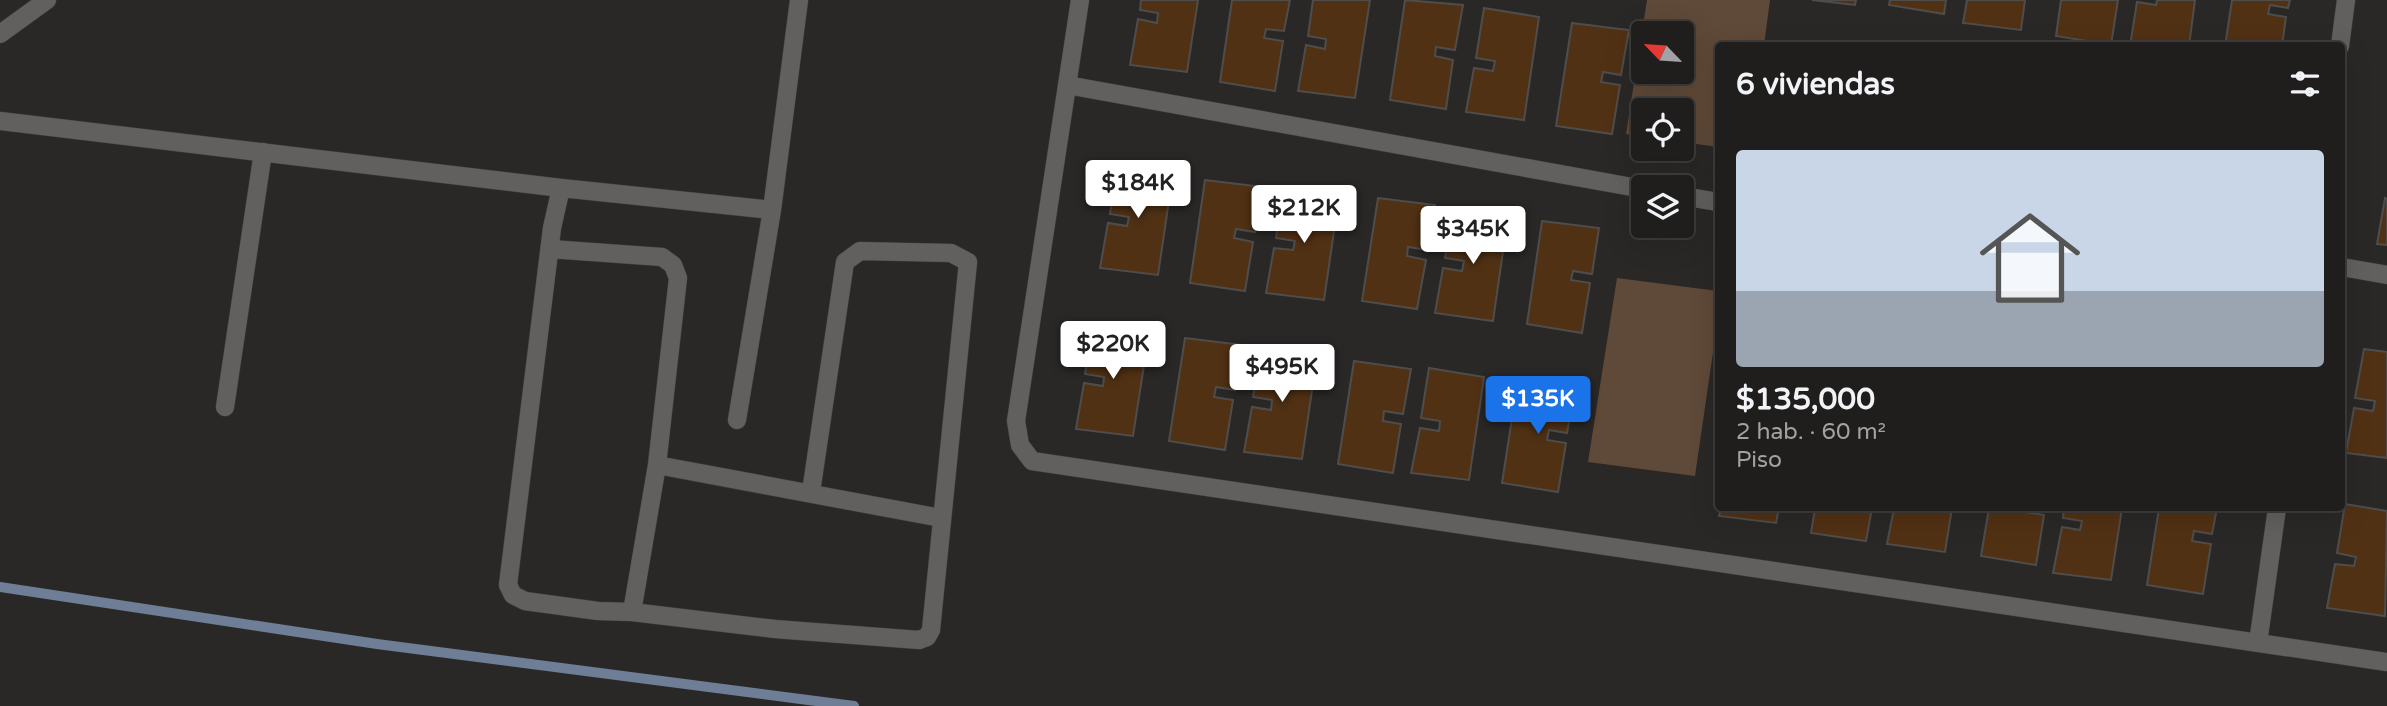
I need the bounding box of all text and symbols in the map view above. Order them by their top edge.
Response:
north arrow [1631,21,1694,84]
map controls [1631,21,1694,238]
icon: filters [2286,65,2324,103]
text: 6 viviendas [1736,66,1895,103]
button: locate [1631,98,1694,161]
pin: $184K [1089,160,1187,220]
text: $184K [1102,169,1174,197]
button: layers [1631,175,1694,238]
pin: $212K [1255,186,1353,245]
text: $212K [1268,194,1340,222]
icon: home [1967,195,2093,321]
pin: $345K [1424,206,1522,266]
text: $345K [1437,215,1509,243]
pin: $220K [1064,322,1162,381]
text: $220K [1077,330,1149,358]
pin: $495K [1233,344,1331,404]
text: $495K [1246,353,1318,381]
pin: $135K [1489,376,1587,436]
text: $135,000 [1736,381,1875,418]
text: $135K [1502,385,1574,413]
text: 2 hab. · 60 m² [1736,418,1886,446]
text: Piso [1736,446,1782,474]

